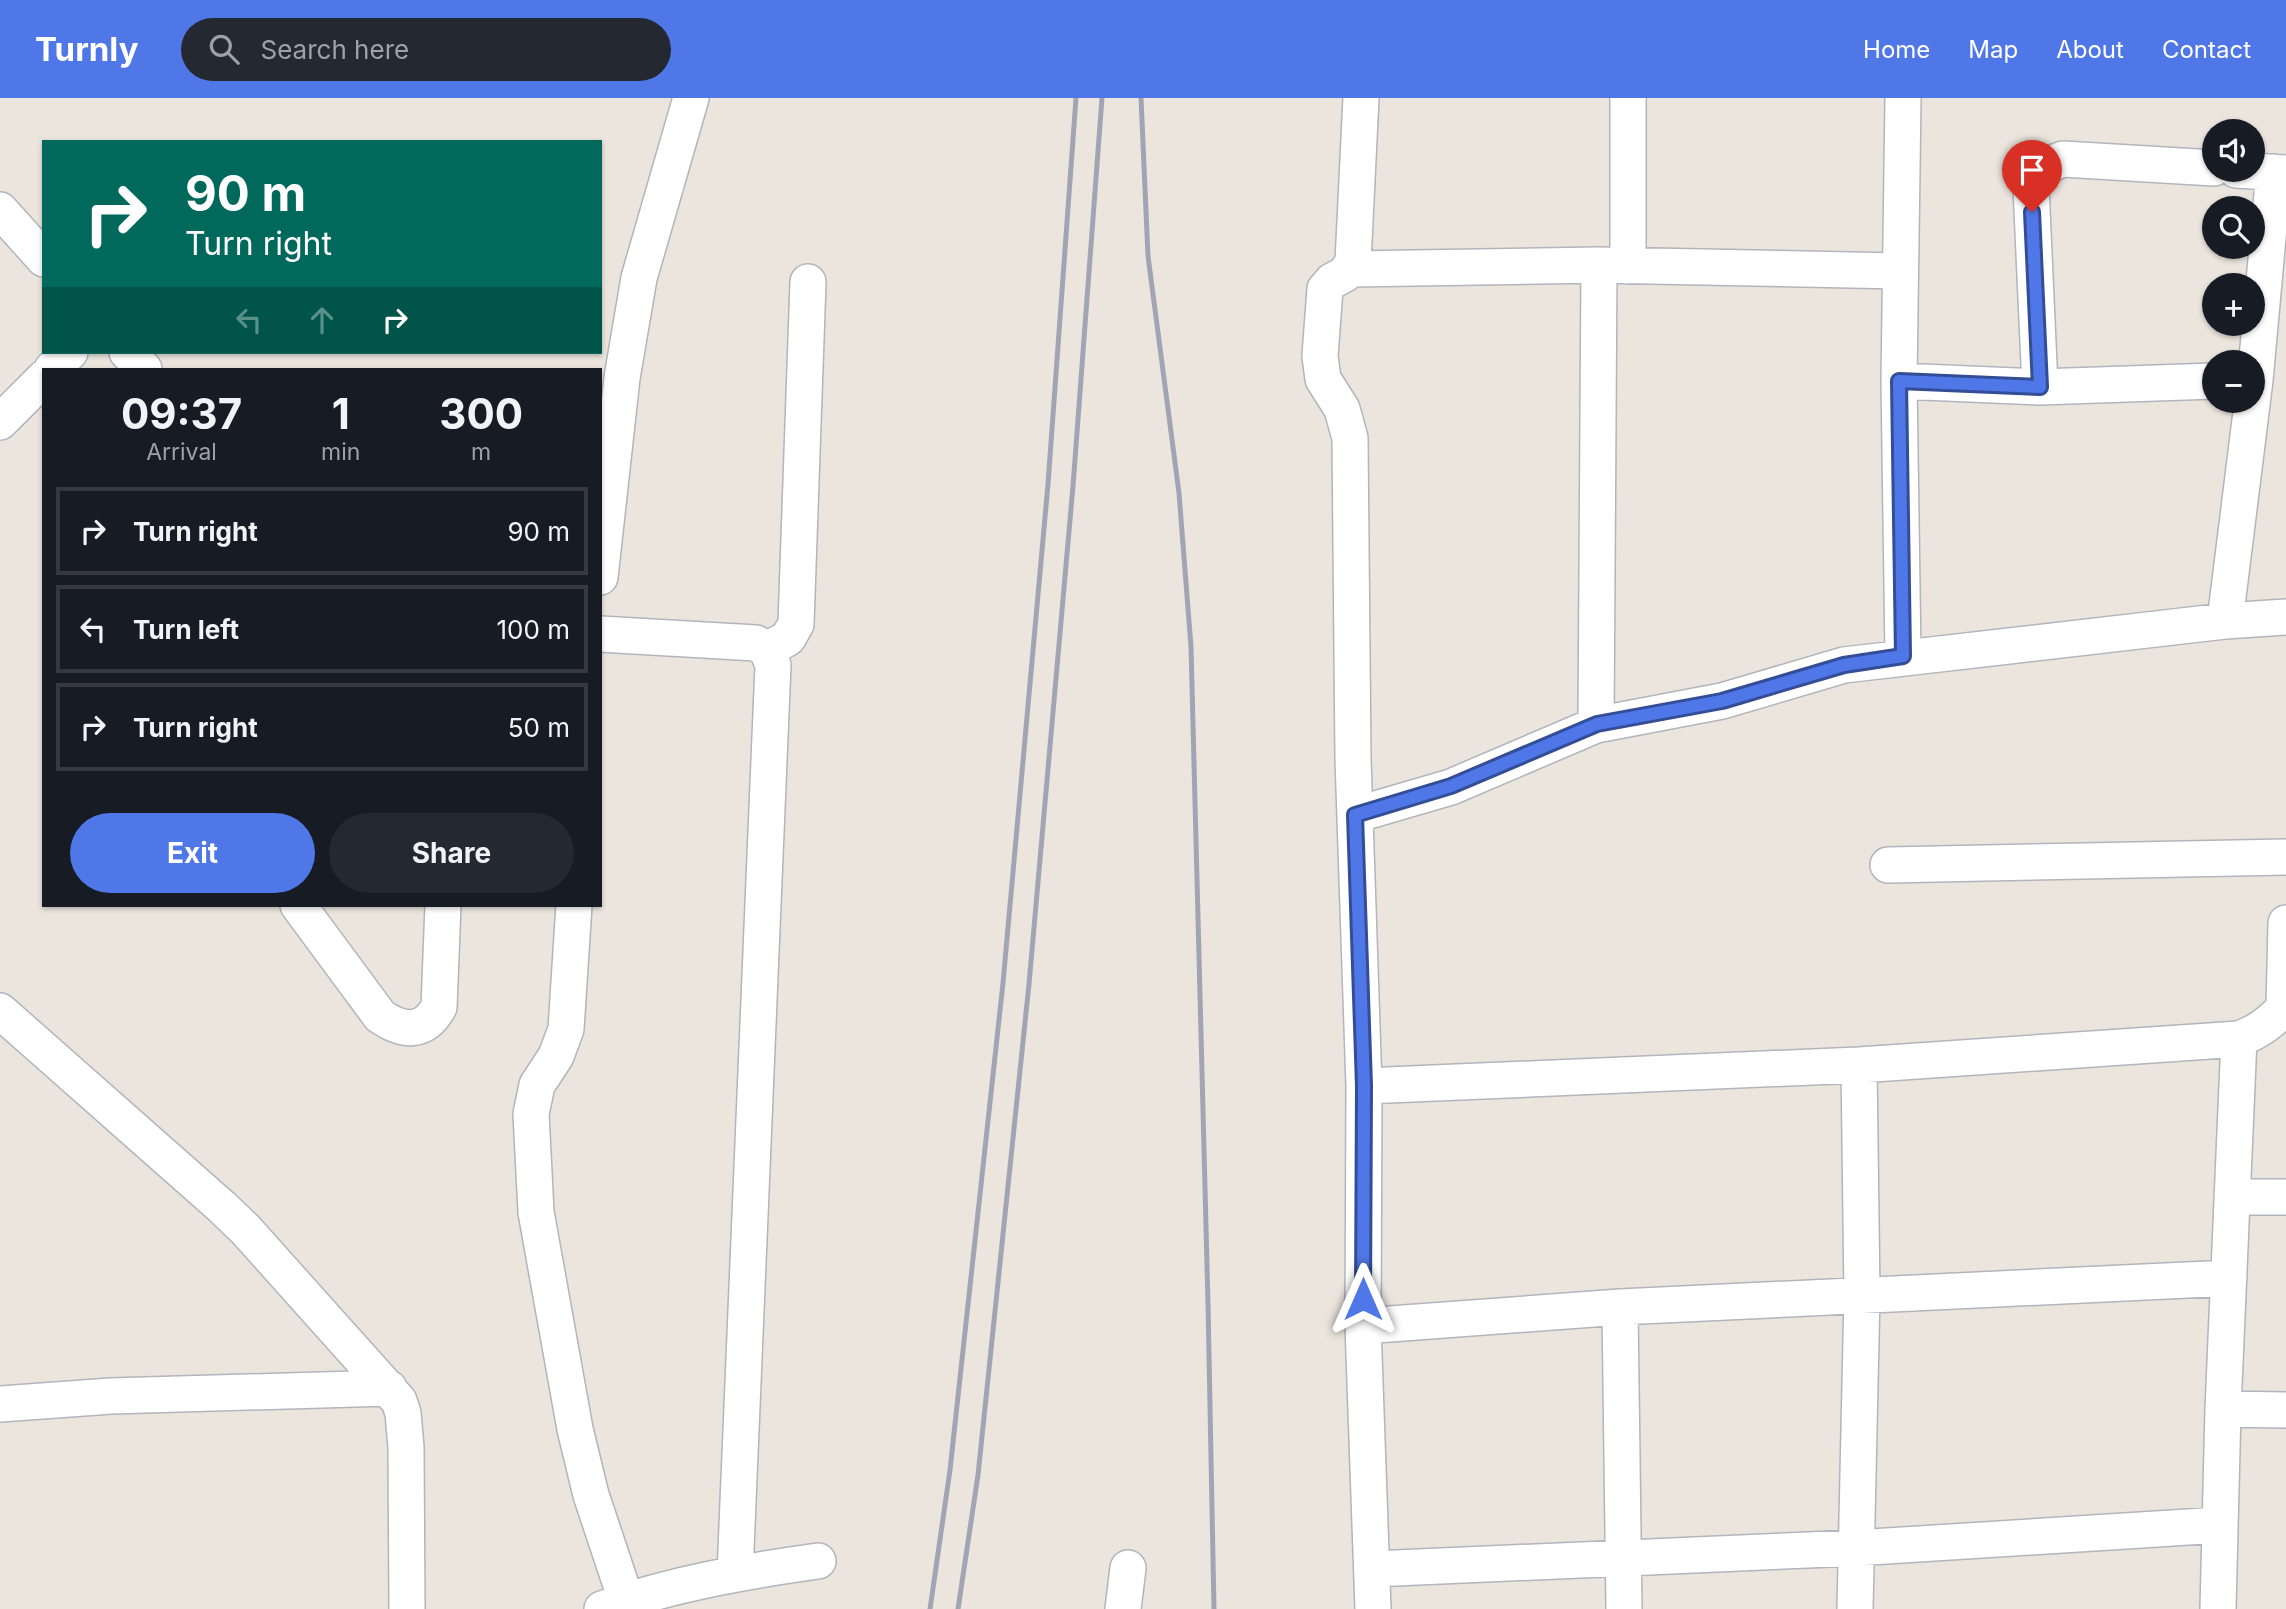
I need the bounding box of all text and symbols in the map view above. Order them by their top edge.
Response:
search box [181,18,671,81]
text: Turnly [35,29,139,69]
icon: search [205,30,243,68]
text: Search here [261,34,409,65]
text: Home [1863,35,1930,64]
text: Map [1968,35,2018,64]
text: About [2056,35,2124,64]
text: Contact [2162,35,2251,64]
map controls [2202,119,2265,413]
button: sound [2202,119,2265,182]
pin [2002,140,2062,212]
icon: arrive [2013,151,2051,189]
text: 90 m [185,164,306,223]
icon: right [70,168,161,259]
button: search [2202,196,2265,259]
text: Turn right [185,224,332,263]
button: + [2202,273,2265,336]
icon: left [230,301,268,339]
icon: ahead [303,301,341,339]
icon: right [376,301,414,339]
button: − [2202,350,2265,413]
text: 09:37 [121,388,242,439]
text: 1 [332,388,350,439]
text: 300 [439,388,523,439]
text: Arrival [146,438,217,466]
text: min [321,438,360,466]
text: m [471,438,491,466]
icon: right [74,512,112,550]
text: Turn right [133,516,258,547]
text: 90 m [507,516,570,547]
icon: left [74,610,112,648]
text: Turn left [133,614,239,645]
text: 100 m [497,614,570,645]
icon: right [74,708,112,746]
text: Turn right [133,712,258,743]
text: 50 m [508,712,570,743]
button: Exit [70,813,315,893]
button: Share [329,813,574,893]
position arrow [1326,1262,1400,1336]

